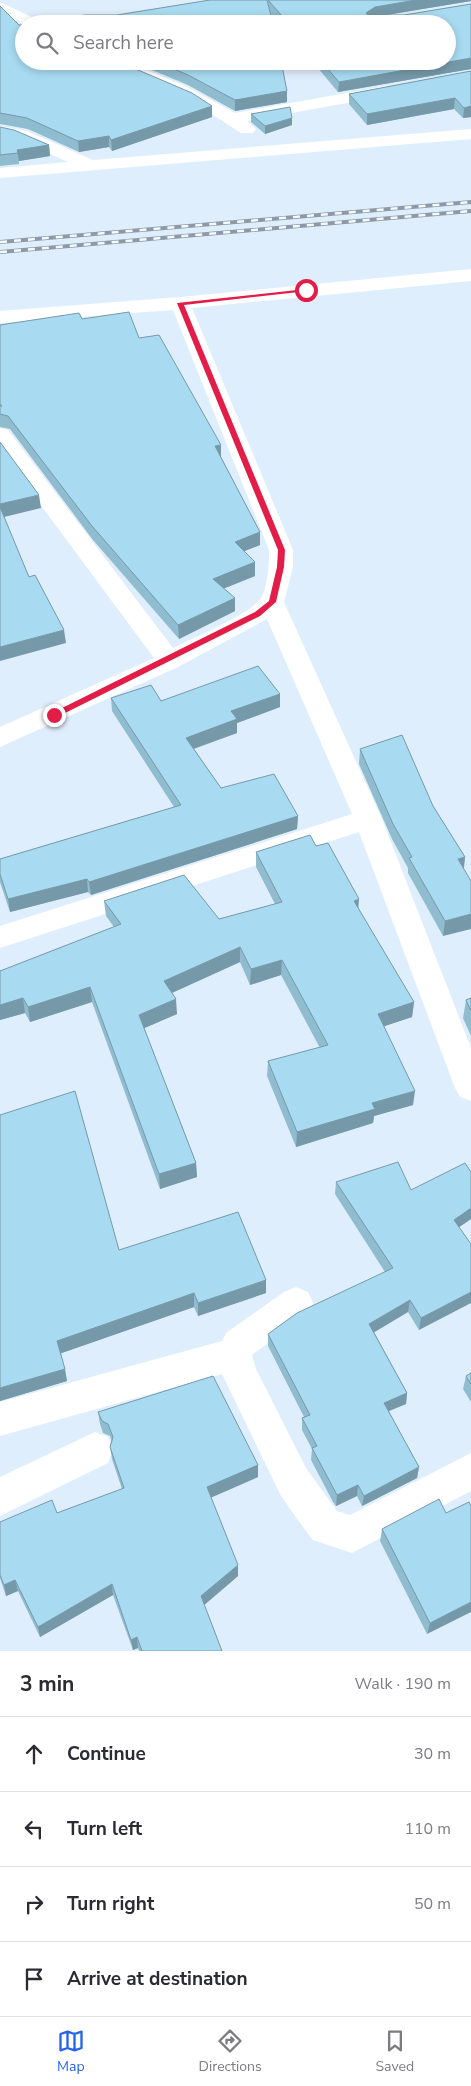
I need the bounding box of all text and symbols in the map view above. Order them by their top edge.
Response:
search box [15,15,456,70]
icon: search [33,29,61,57]
text: Search here [73,30,174,56]
route start [295,279,318,302]
route end [43,704,66,727]
text: 3 min [20,1670,74,1698]
text: Walk · 190 m [355,1673,451,1695]
icon: ahead [20,1740,48,1768]
text: Continue [67,1741,146,1767]
text: 30 m [414,1743,451,1765]
icon: left [20,1815,48,1843]
text: Turn left [67,1816,142,1842]
text: 110 m [404,1818,451,1840]
icon: right [20,1890,48,1918]
text: Turn right [67,1891,154,1917]
text: 50 m [414,1893,451,1915]
icon: arrive [20,1965,48,1993]
text: Arrive at destination [67,1966,248,1992]
tab: Map [57,2027,85,2076]
tab: Directions [199,2027,262,2076]
tab: Saved [375,2027,414,2076]

